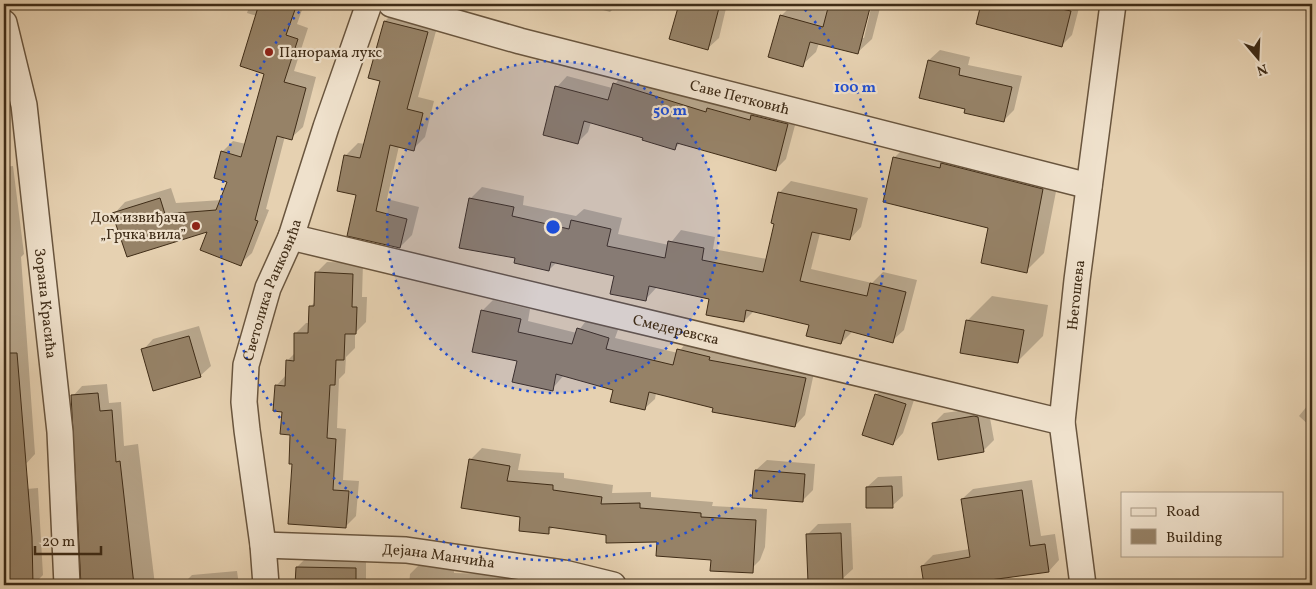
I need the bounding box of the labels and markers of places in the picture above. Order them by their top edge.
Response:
place label: Панорама лукс [279,43,382,64]
marker: Панорама лукс [263,46,275,58]
place label: Дом извиђача „Грчка вила” [91,208,186,246]
centre of rings [544,218,562,236]
marker: Дом извиђача „Грчка вила” [190,220,202,232]

